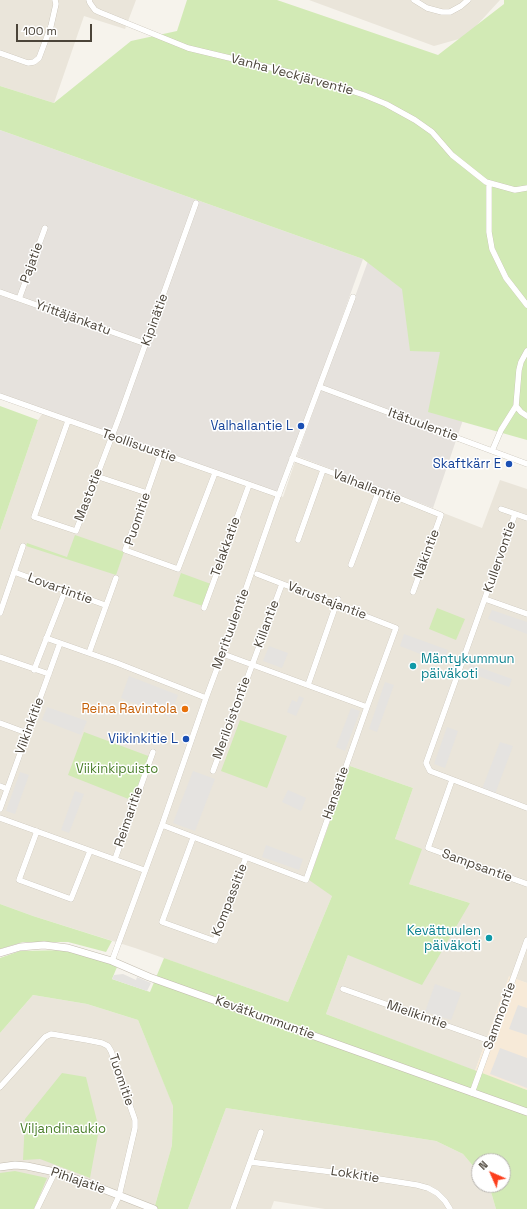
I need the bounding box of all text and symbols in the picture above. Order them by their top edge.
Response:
scale bar [18,16,94,42]
text: 100 m [23,23,57,39]
street label: Vanha Veckjärventie [229,51,355,99]
street label: Pajatie [17,240,47,286]
street label: Kipinätie [138,292,172,348]
street label: Yrittäjänkatu [33,297,113,339]
street label: Itätuulentie [386,405,460,445]
place label: Valhallantie L [210,418,293,434]
marker: Valhallantie L [296,421,306,431]
street label: Teollisuustie [100,426,178,466]
place label: Skaftkärr E [433,456,501,472]
marker: Skaftkärr E [504,459,514,469]
street label: Mastotie [72,466,106,524]
street label: Valhallantie [331,467,403,507]
street label: Puomitie [122,490,154,548]
street label: Telakkatie [208,515,244,579]
street label: Kullervontie [481,519,519,595]
street label: Näkintie [411,527,443,581]
street label: Lovartintie [25,570,95,608]
street label: Varustajantie [285,579,369,623]
street label: Merituulentie [209,587,253,671]
street label: Killantie [251,598,283,650]
place label: Mäntykummun päiväkoti [421,651,515,682]
marker: Mäntykummun päiväkoti [408,661,418,671]
street label: Meriloistontie [210,675,254,761]
street label: Viikinkitie [12,695,48,757]
place label: Reina Ravintola [81,701,177,717]
marker: Reina Ravintola [180,704,190,714]
place label: Viikinkitie L [108,731,178,747]
marker: Viikinkitie L [181,734,191,744]
park label: Viikinkipuisto [76,761,158,777]
street label: Hansatie [320,765,352,821]
street label: Reimaritie [111,785,147,849]
street label: Sampsantie [440,846,514,886]
street label: Kompassitie [209,862,251,938]
place label: Kevättuulen päiväkoti [407,923,481,954]
marker: Kevättuulen päiväkoti [484,933,494,943]
street label: Sammontie [481,980,519,1052]
street label: Kevätkummuntie [213,993,317,1043]
street label: Mielikintie [385,997,449,1033]
street label: Tuomitie [105,1052,137,1108]
park label: Viljandinaukio [20,1121,106,1137]
north arrow [471,1153,511,1193]
text: N [476,1158,491,1173]
street label: Lokkitie [330,1163,380,1187]
street label: Pihlajatie [49,1164,107,1198]

